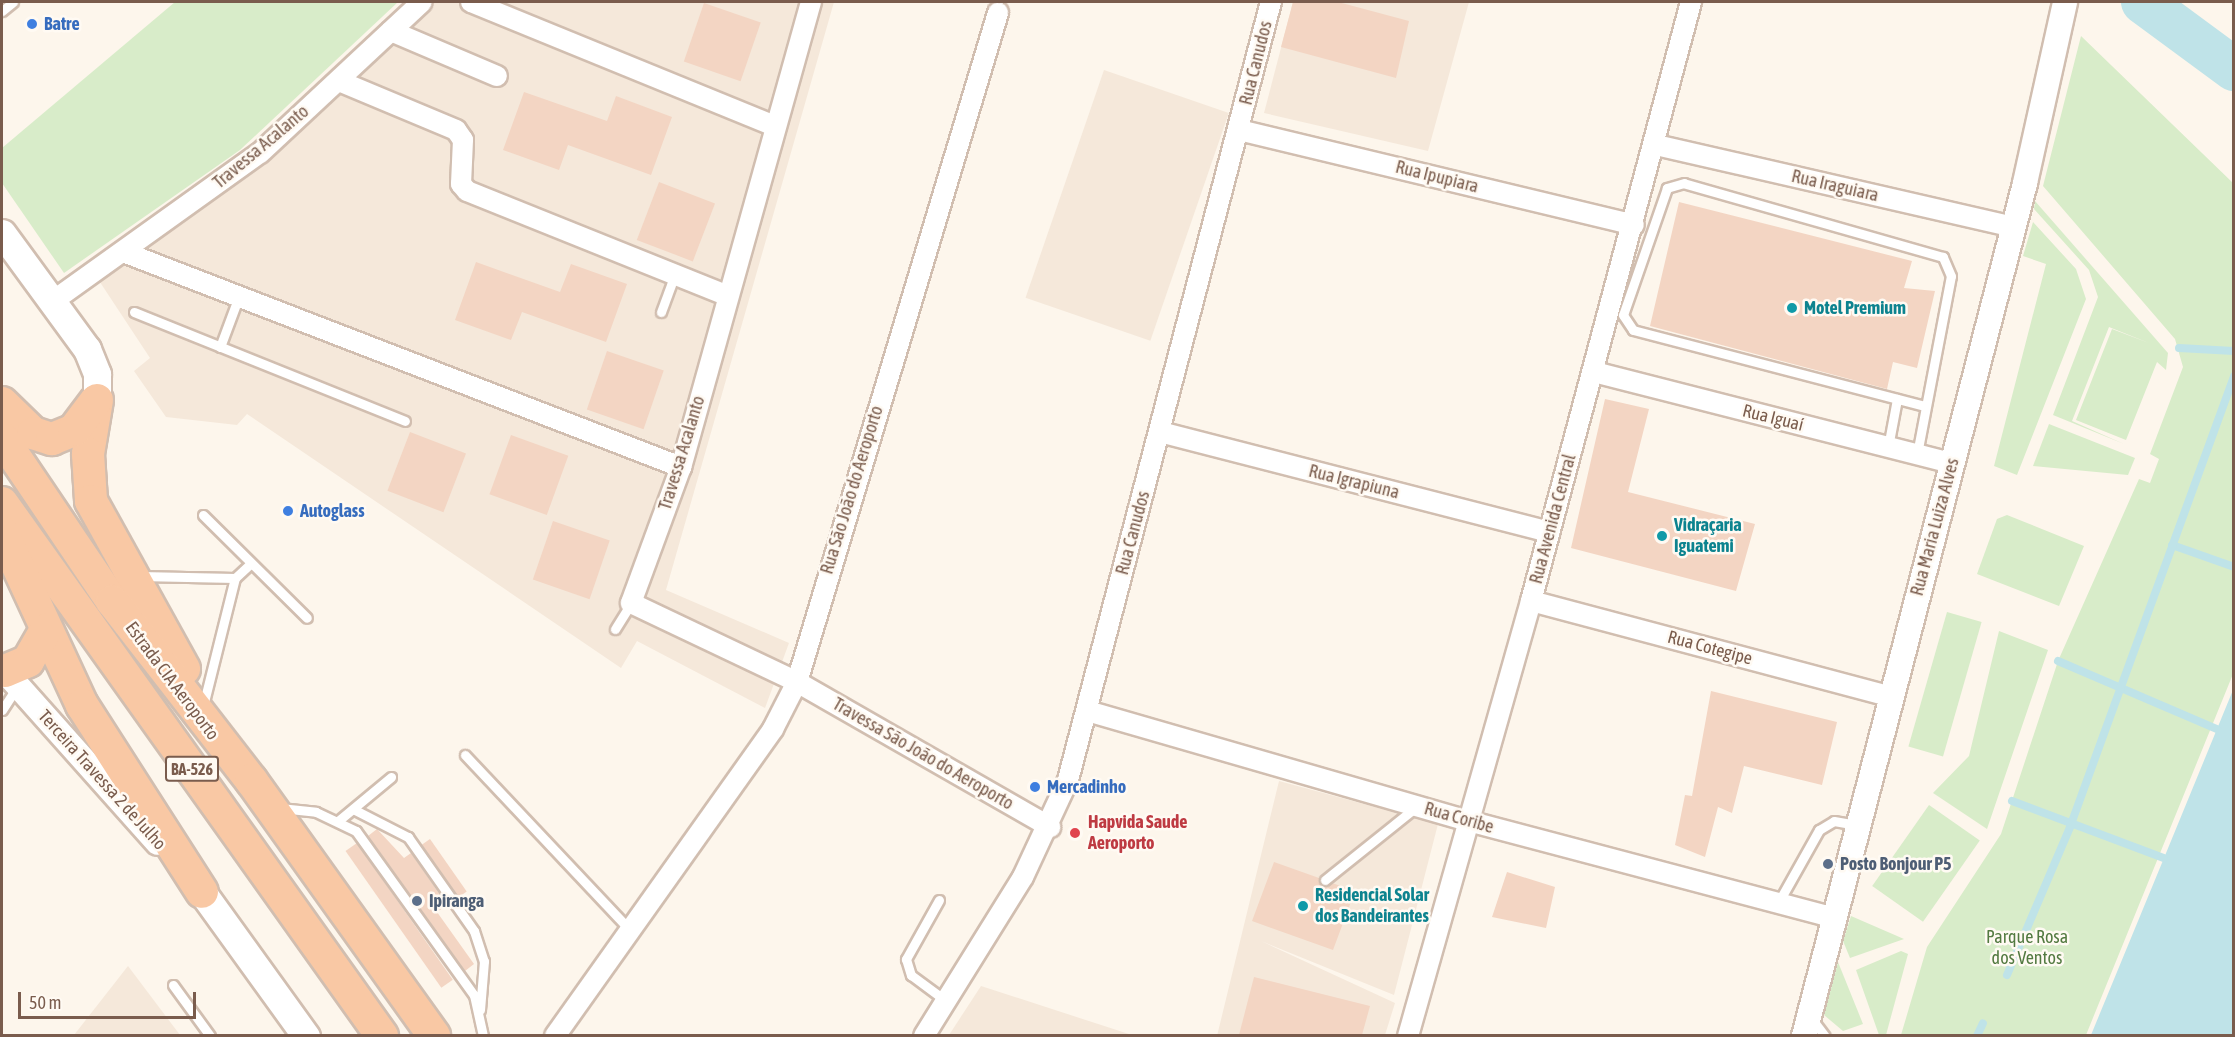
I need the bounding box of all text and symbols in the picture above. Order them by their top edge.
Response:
place label: Batre [44,13,80,35]
marker: Batre [25,17,39,31]
street label: Rua Canudos [1235,19,1277,107]
street label: Travessa Acalanto [209,101,313,193]
street label: Rua Ipupiara [1393,156,1481,198]
street label: Rua Iraguiara [1789,165,1881,207]
place label: Motel Premium [1804,297,1906,319]
marker: Motel Premium [1785,301,1799,315]
street label: Travessa Acalanto [654,393,710,513]
street label: Rua Iguaí [1740,400,1806,436]
street label: Rua São João do Aeroporto [816,403,888,577]
street label: Rua Avenida Central [1525,452,1581,586]
street label: Rua Maria Luiza Alves [1906,456,1964,598]
street label: Rua Igrapiuna [1306,460,1402,504]
street label: Rua Canudos [1111,489,1155,577]
place label: Autoglass [300,500,365,522]
marker: Autoglass [281,504,295,518]
place label: Vidraçaria Iguatemi [1674,515,1742,558]
marker: Vidraçaria Iguatemi [1655,529,1669,543]
street label: Estrada CIA Aeroporto [121,618,223,744]
street label: Rua Cotegipe [1665,626,1755,670]
street label: Travessa São João do Aeroporto [829,693,1017,815]
street label: Terceira Travessa 2 de Julho [34,706,170,854]
road number: BA-526 [165,756,219,782]
place label: Mercadinho [1047,776,1126,798]
marker: Mercadinho [1028,780,1042,794]
street label: Rua Coribe [1422,798,1496,838]
place label: Hapvida Saude Aeroporto [1088,812,1187,854]
marker: Hapvida Saude Aeroporto [1066,824,1084,842]
place label: Posto Bonjour P5 [1840,853,1951,875]
marker: Posto Bonjour P5 [1821,857,1835,871]
place label: Residencial Solar dos Bandeirantes [1315,885,1429,928]
place label: Ipiranga [429,890,484,912]
marker: Ipiranga [410,894,424,908]
marker: Residencial Solar dos Bandeirantes [1296,899,1310,913]
park label: Parque Rosa dos Ventos [1986,927,2068,970]
scale bar [21,980,200,1018]
text: 50 m [29,992,61,1013]

